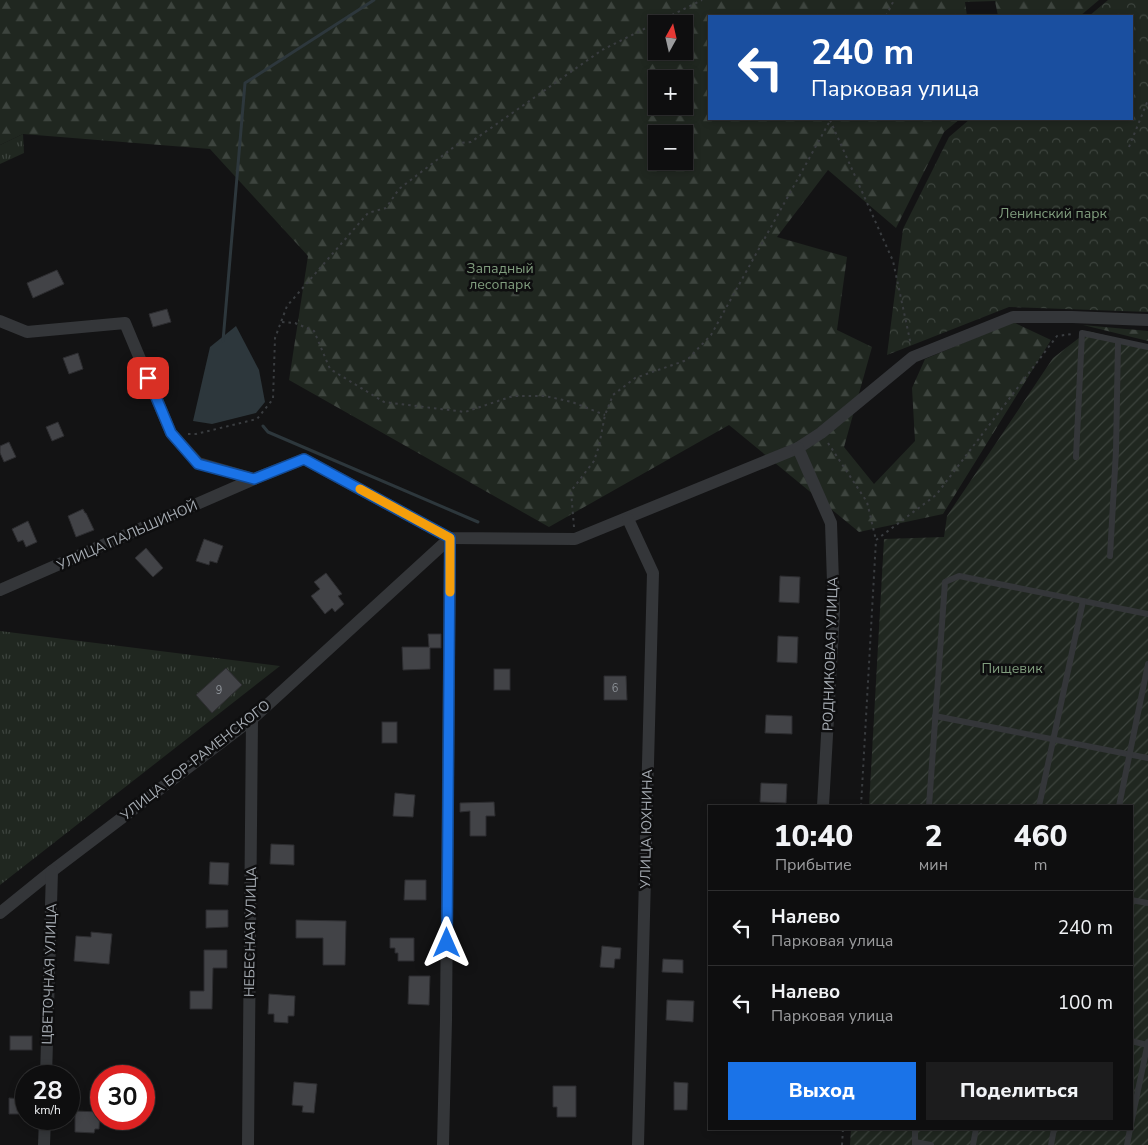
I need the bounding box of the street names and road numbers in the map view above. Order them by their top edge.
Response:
street label: УЛИЦА ПАЛЬШИНОЙ [53,496,200,575]
street label: РОДНИКОВАЯ УЛИЦА [818,577,843,731]
street label: УЛИЦА БОР-РАМЕНСКОГО [116,696,274,825]
street label: УЛИЦА ЮХНИНА [636,769,657,890]
street label: НЕБЕСНАЯ УЛИЦА [240,867,261,997]
street label: ЦВЕТОЧНАЯ УЛИЦА [38,903,61,1045]

